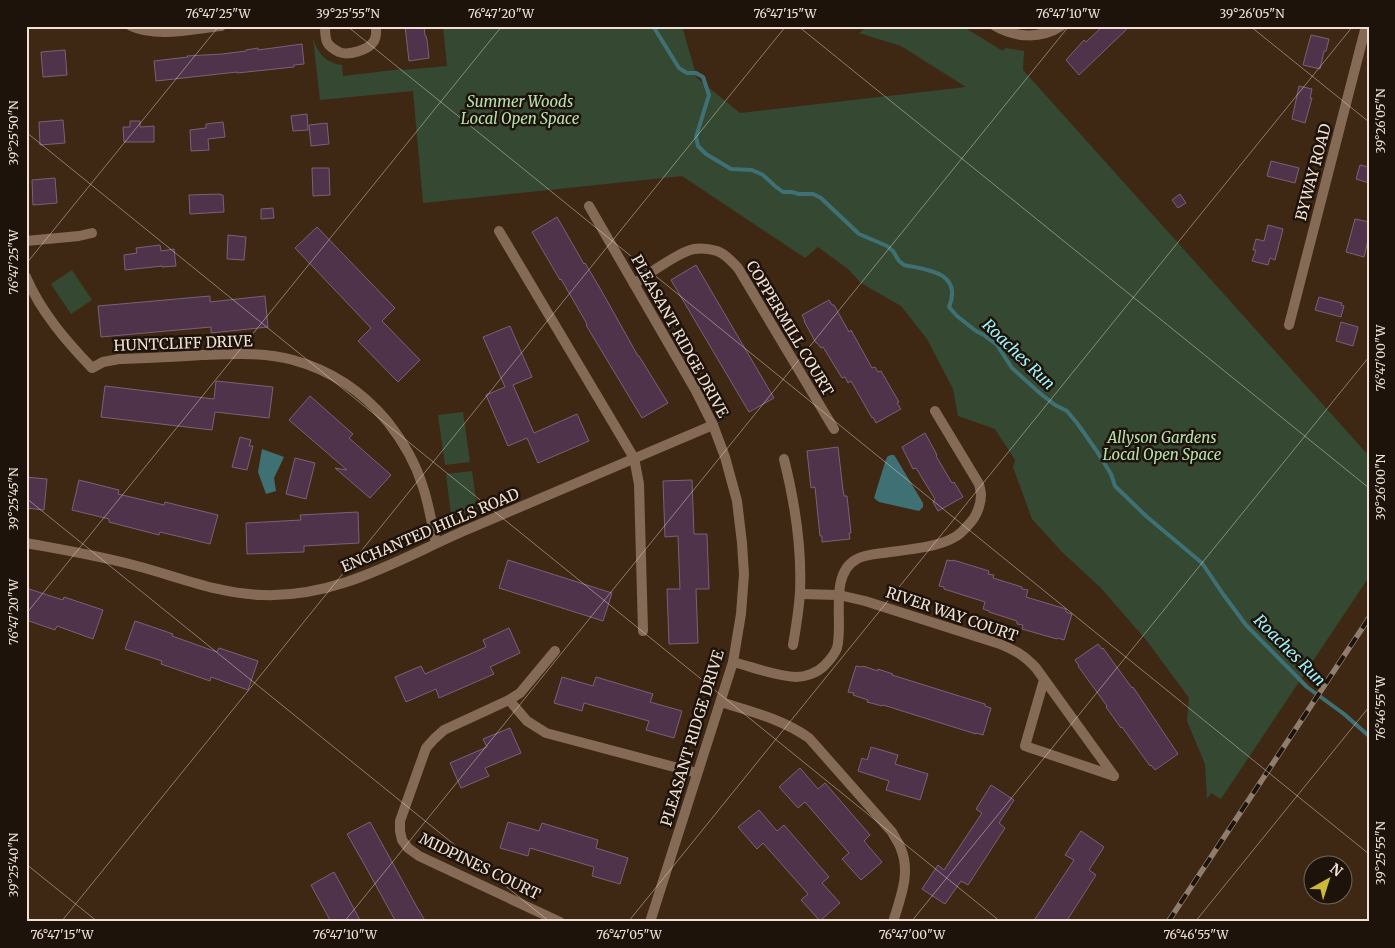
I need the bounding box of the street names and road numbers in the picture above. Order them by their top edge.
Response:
street label: BYWAY ROAD [1291,122,1335,222]
street label: PLEASANT RIDGE DRIVE [627,251,733,421]
street label: COPPERMILL COURT [742,257,838,399]
street label: HUNTCLIFF DRIVE [113,331,253,355]
street label: ENCHANTED HILLS ROAD [338,484,522,576]
street label: RIVER WAY COURT [883,582,1021,646]
street label: PLEASANT RIDGE DRIVE [656,647,728,828]
street label: MIDPINES COURT [416,828,544,904]

